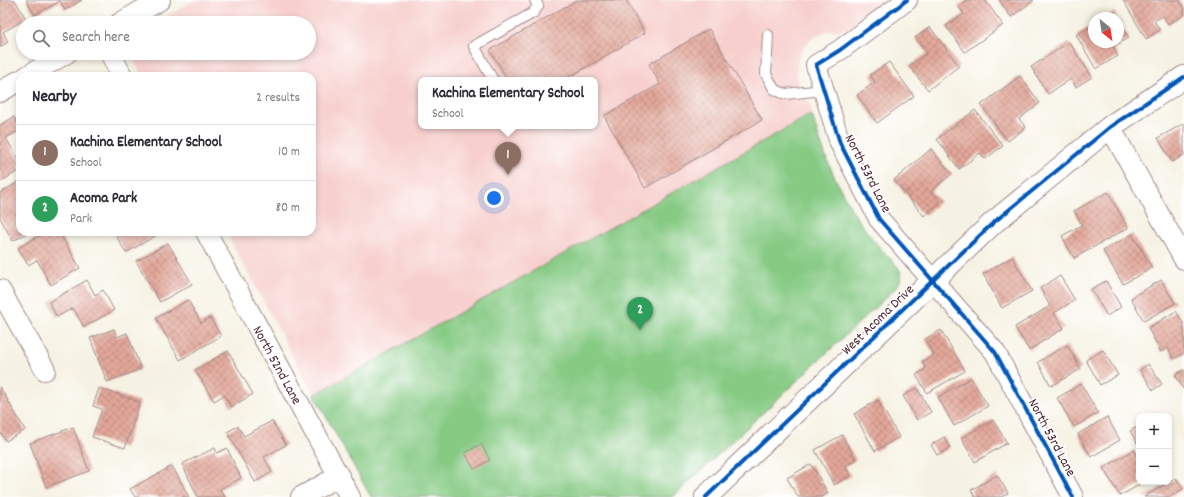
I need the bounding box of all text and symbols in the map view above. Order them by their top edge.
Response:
north arrow [1088,12,1124,48]
search box [16,16,316,60]
icon: search [30,27,52,49]
text: Search here [62,27,130,49]
popup [418,77,598,129]
text: Kachina Elementary School [432,83,584,105]
text: Nearby [32,86,76,110]
text: 2 results [256,89,300,108]
text: School [432,105,464,124]
street label: North 53rd Lane [839,131,896,217]
text: Kachina Elementary School [70,132,222,154]
pin: 1 [495,142,521,175]
text: 1 [44,143,46,162]
text: 10 m [278,143,300,162]
text: School [70,154,102,173]
text: Acoma Park [70,188,137,210]
your location [484,188,504,208]
text: 2 [42,199,48,218]
text: 80 m [276,199,300,218]
text: Park [70,210,92,229]
street label: West Acoma Drive [838,280,919,360]
pin: 2 [627,297,653,330]
street label: North 52nd Lane [247,323,306,409]
street label: North 53rd Lane [1022,395,1080,480]
map controls [1136,413,1172,485]
button: + [1136,413,1172,449]
button: − [1136,449,1172,485]

